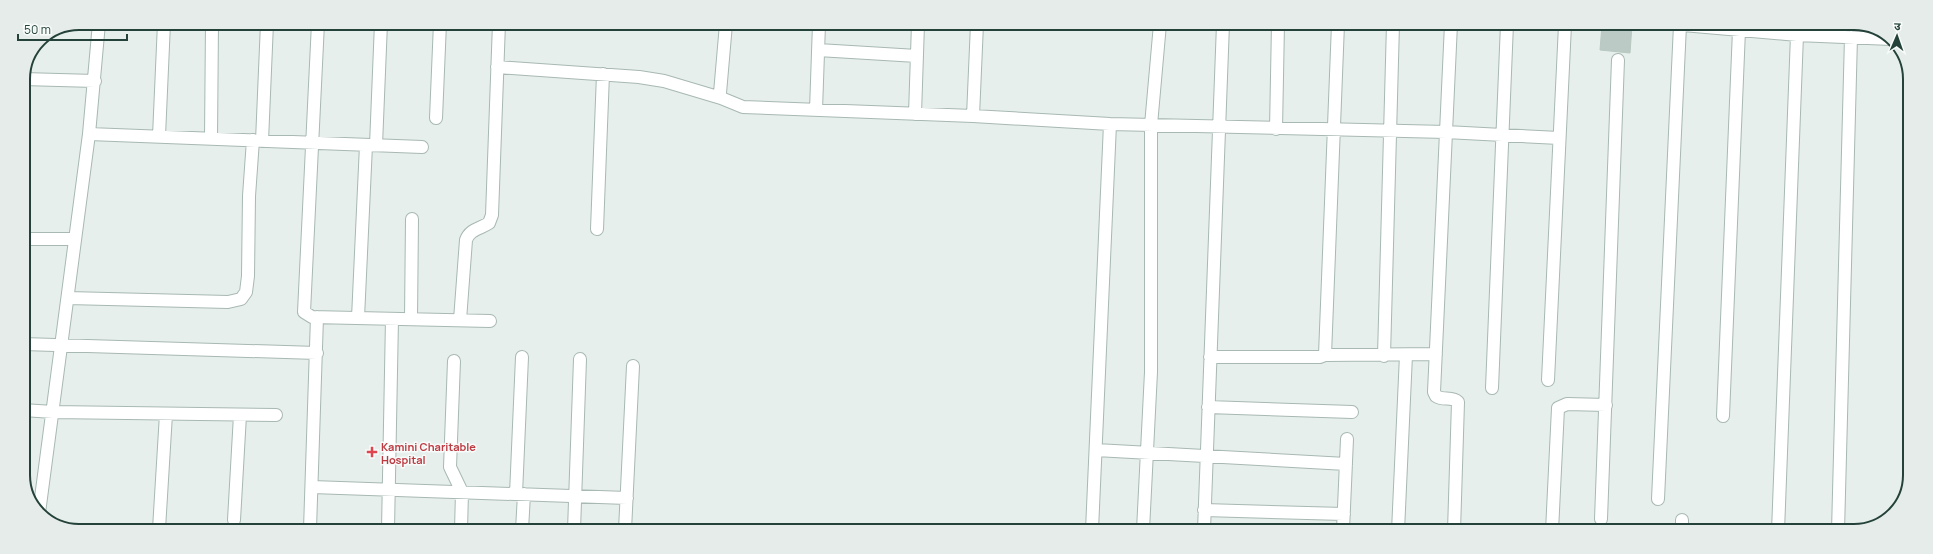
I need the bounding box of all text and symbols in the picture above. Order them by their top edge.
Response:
scale bar [18,16,127,42]
north arrow [1877,16,1917,56]
text: उ [1894,18,1901,33]
text: 50 m [24,21,51,38]
place label: Kamini Charitable Hospital [381,439,476,467]
marker: Kamini Charitable Hospital [366,446,378,458]

